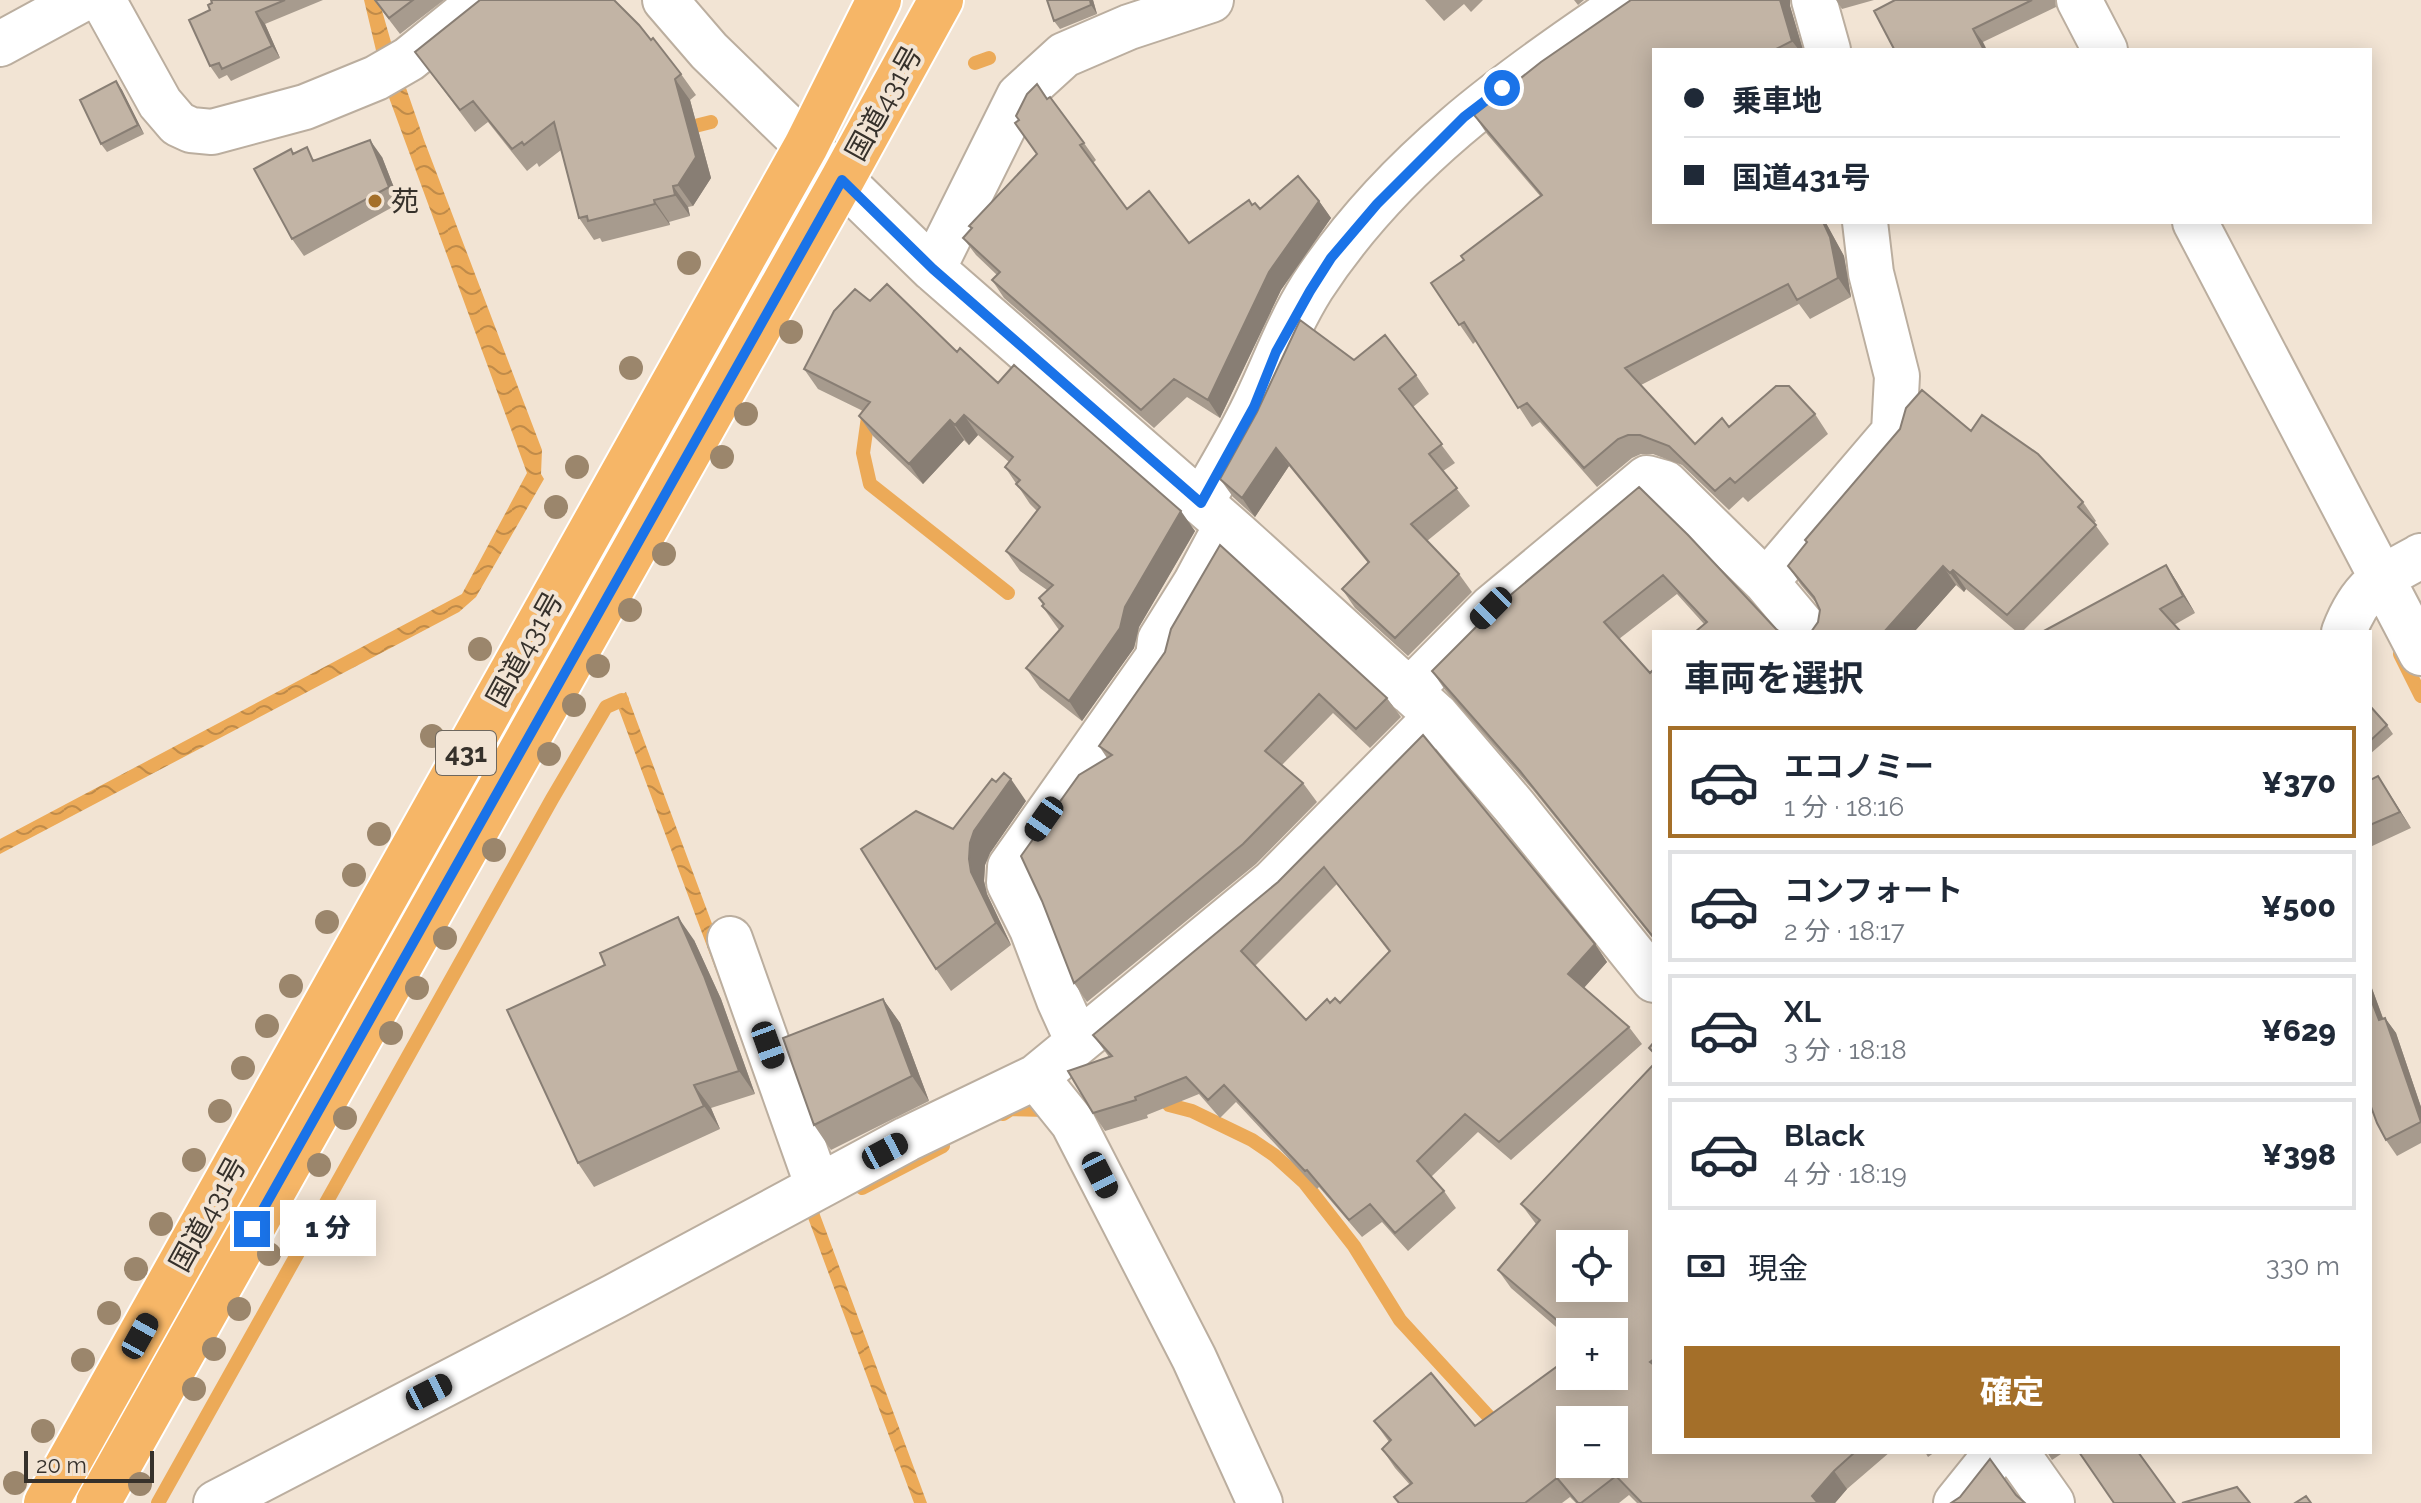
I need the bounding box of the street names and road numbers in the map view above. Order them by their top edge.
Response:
street label: 国道431号 [839,40,929,166]
street label: 国道431号 [480,586,570,712]
road number: 431 [436,731,496,775]
street label: 国道431号 [163,1151,253,1277]

